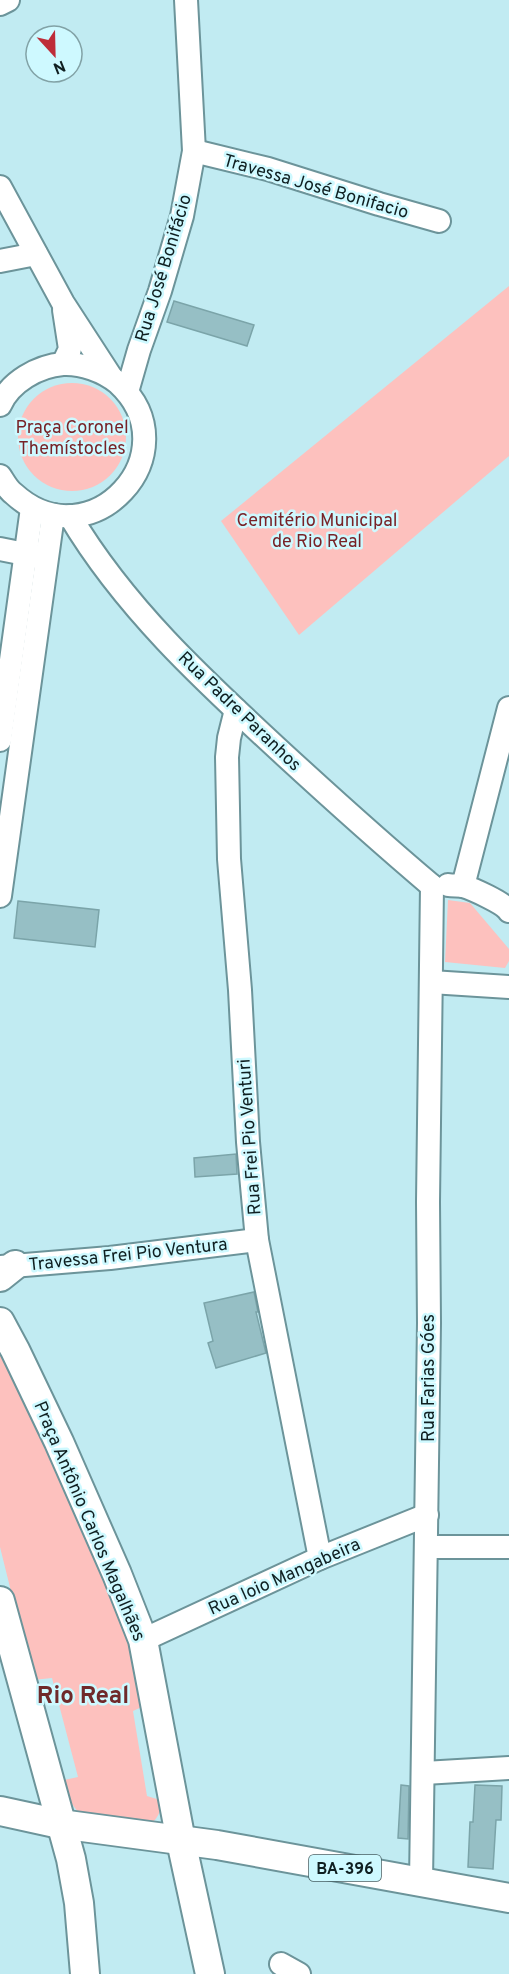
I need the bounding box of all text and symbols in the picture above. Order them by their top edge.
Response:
north arrow [24,24,84,84]
text: N [50,55,68,77]
street label: Travessa José Bonifacio [220,150,411,225]
street label: Rua José Bonifácio [131,192,198,345]
park label: Praça Coronel Themístocles [15,417,129,461]
park label: Cemitério Municipal de Rio Real [236,510,398,554]
street label: Rua Padre Paranhos [172,647,306,777]
street label: Rua Frei Pio Venturi [234,1058,267,1216]
street label: Travessa Frei Pio Ventura [28,1234,229,1277]
street label: Rua Farias Góes [418,1314,441,1442]
street label: Praça Antônio Carlos Magalhães [28,1398,150,1645]
street label: Rua Ioio Mangabeira [205,1533,364,1621]
district label: Rio Real [37,1682,129,1712]
road number: BA-396 [309,1855,381,1881]

